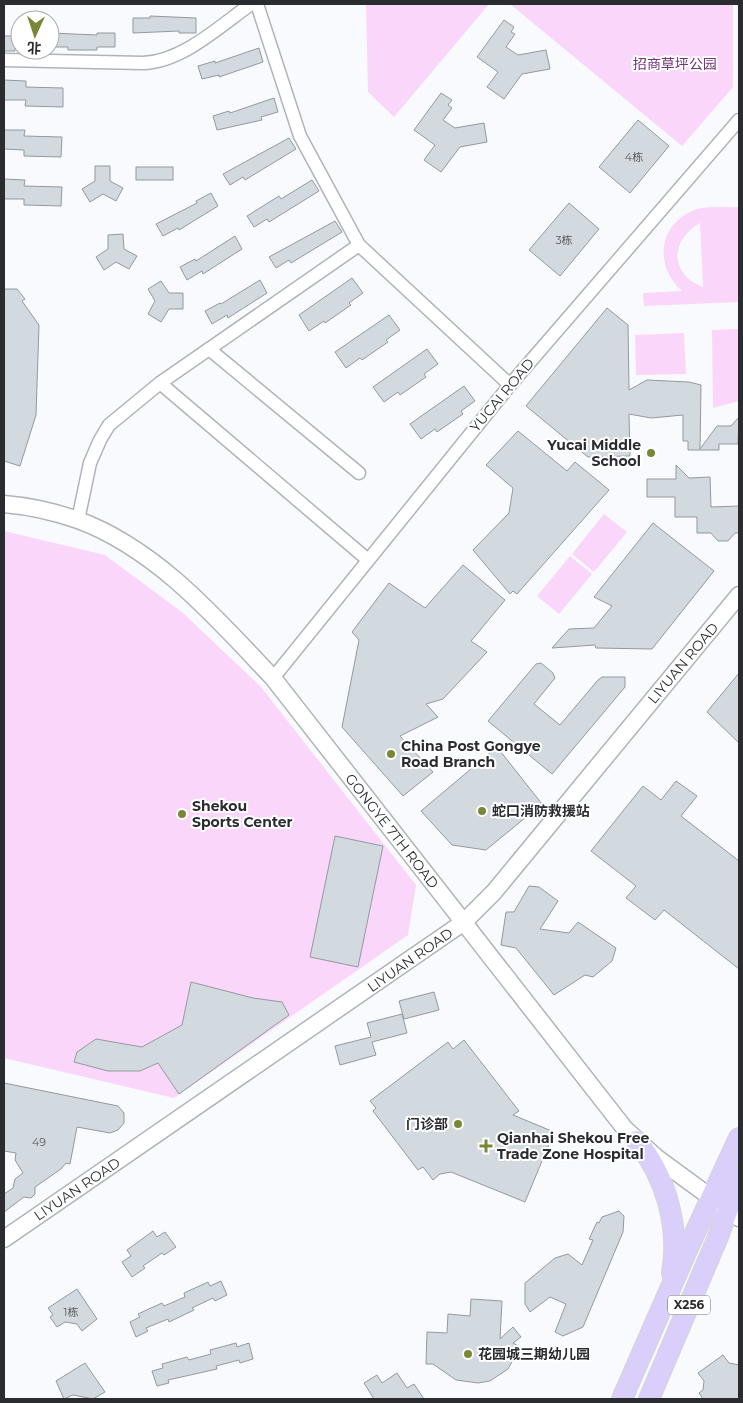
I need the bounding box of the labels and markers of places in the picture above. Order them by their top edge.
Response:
place label: Yucai Middle School [546,436,641,470]
marker: Yucai Middle School [645,447,657,459]
place label: China Post Gongye Road Branch [401,737,541,771]
marker: China Post Gongye Road Branch [385,748,397,760]
place label: Shekou Sports Center [192,797,293,831]
place label: 蛇口消防救援站 [492,802,590,820]
marker: 蛇口消防救援站 [476,805,488,817]
marker: Shekou Sports Center [176,808,188,820]
place label: 门诊部 [406,1115,448,1133]
marker: 门诊部 [452,1118,464,1130]
place label: Qianhai Shekou Free Trade Zone Hospital [497,1129,649,1163]
marker: Qianhai Shekou Free Trade Zone Hospital [479,1139,493,1153]
place label: 花园城三期幼儿园 [478,1345,590,1363]
marker: 花园城三期幼儿园 [462,1348,474,1360]

